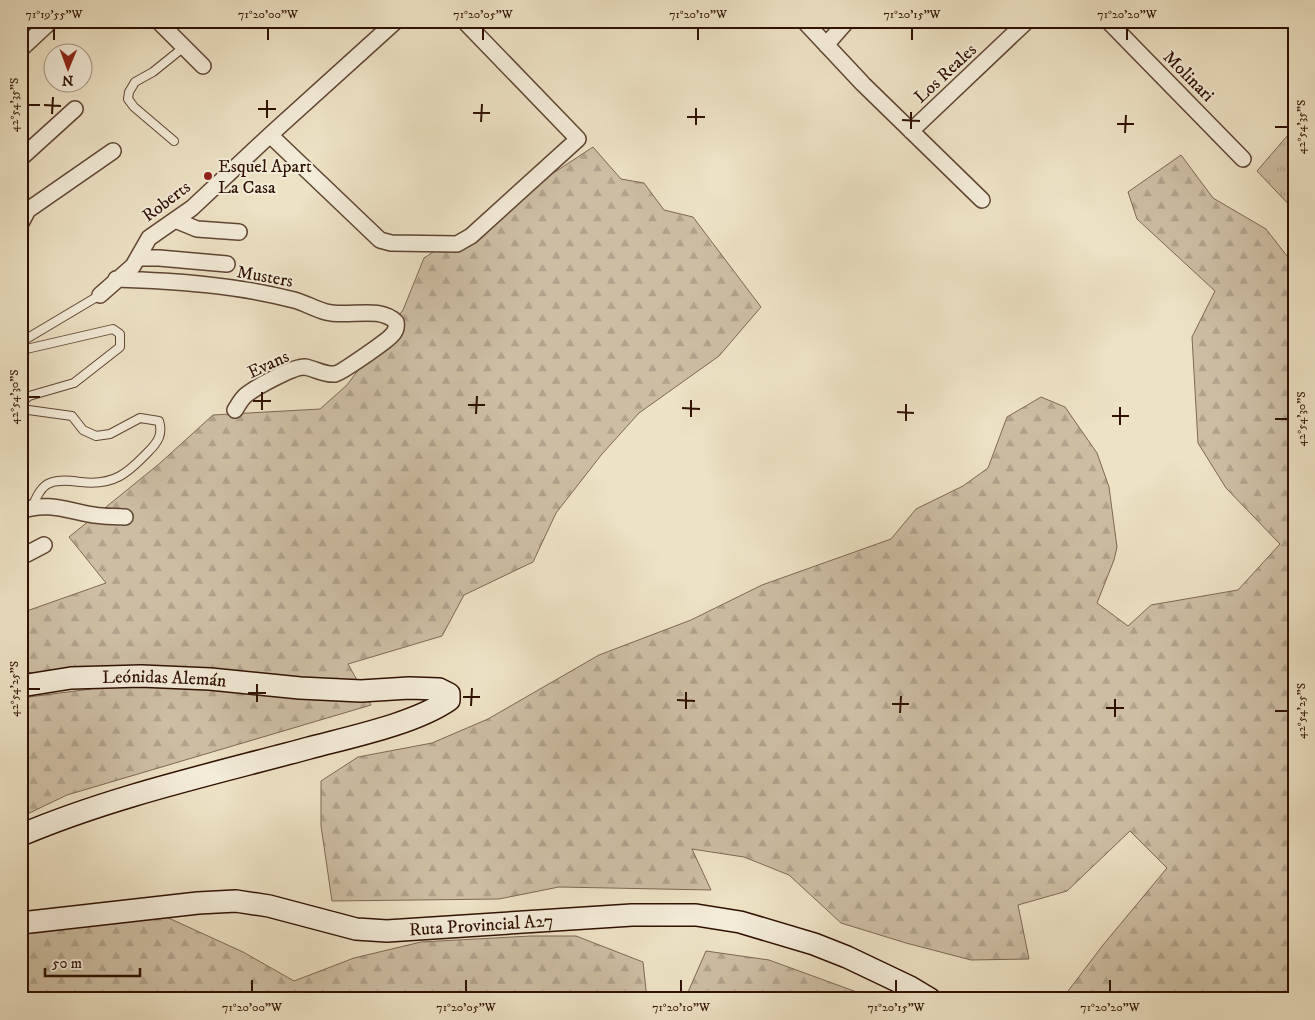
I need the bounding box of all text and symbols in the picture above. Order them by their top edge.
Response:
text: 71°19'55"W [26,7,83,22]
text: 71°20'00"W [238,7,299,22]
text: 71°20'05"W [453,7,514,22]
text: 71°20'10"W [669,7,728,22]
text: 71°20'15"W [883,7,942,22]
text: 71°20'20"W [1097,7,1158,22]
street label: Los Reales [910,39,981,108]
north arrow [42,42,92,92]
street label: Molinari [1158,47,1218,107]
text: N [61,71,74,89]
text: 42°54'35"S [7,78,22,132]
text: 42°54'35"S [1294,100,1309,154]
place label: Esquel Apart La Casa [218,156,312,199]
marker: Esquel Apart La Casa [202,170,214,182]
street label: Roberts [138,176,195,227]
street label: Musters [235,261,295,293]
street label: Evans [244,346,293,384]
text: 42°54'30"S [7,369,22,425]
text: 42°54'30"S [1294,391,1309,447]
text: 42°54'25"S [7,661,22,717]
street label: Leónidas Alemán [102,666,228,693]
text: 42°54'25"S [1294,683,1309,739]
street label: Ruta Provincial A27 [408,910,554,942]
scale bar [45,945,140,977]
text: 50 m [52,954,82,973]
text: 71°20'00"W [222,1000,283,1015]
text: 71°20'05"W [436,1000,497,1015]
text: 71°20'10"W [652,1000,711,1015]
text: 71°20'15"W [867,1000,926,1015]
text: 71°20'20"W [1080,1000,1141,1015]

